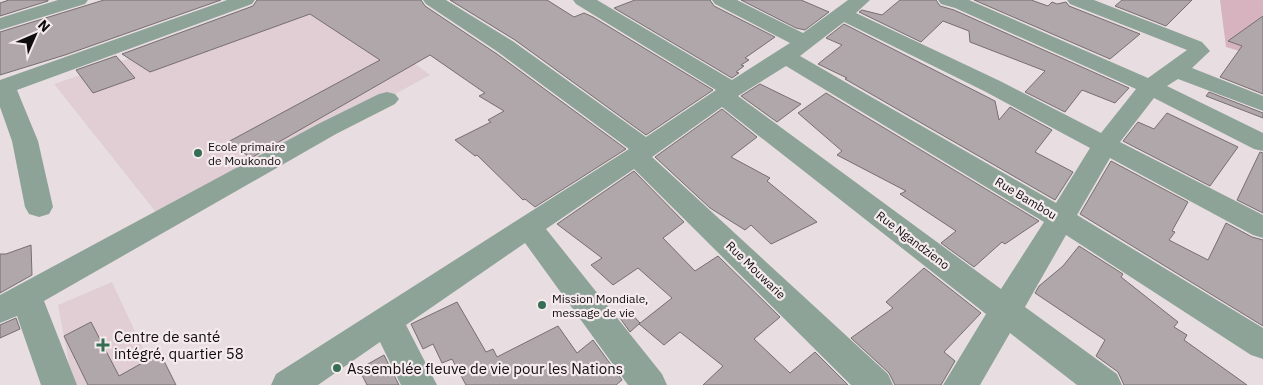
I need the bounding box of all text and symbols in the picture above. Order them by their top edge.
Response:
north arrow [10,10,60,60]
text: N [34,16,54,36]
place label: Ecole primaire de Moukondo [208,139,286,168]
marker: Ecole primaire de Moukondo [192,147,204,159]
street label: Rue Bambou [993,174,1059,222]
street label: Rue Ngandzieno [874,208,953,273]
street label: Rue Mouwarie [723,238,789,302]
place label: Mission Mondiale, message de vie [552,291,648,320]
marker: Mission Mondiale, message de vie [536,299,548,311]
place label: Centre de santé intégré, quartier 58 [114,327,244,363]
marker: Centre de santé intégré, quartier 58 [96,338,110,352]
place label: Assemblée fleuve de vie pour les Nations [347,359,623,378]
marker: Assemblée fleuve de vie pour les Nations [331,362,343,374]

